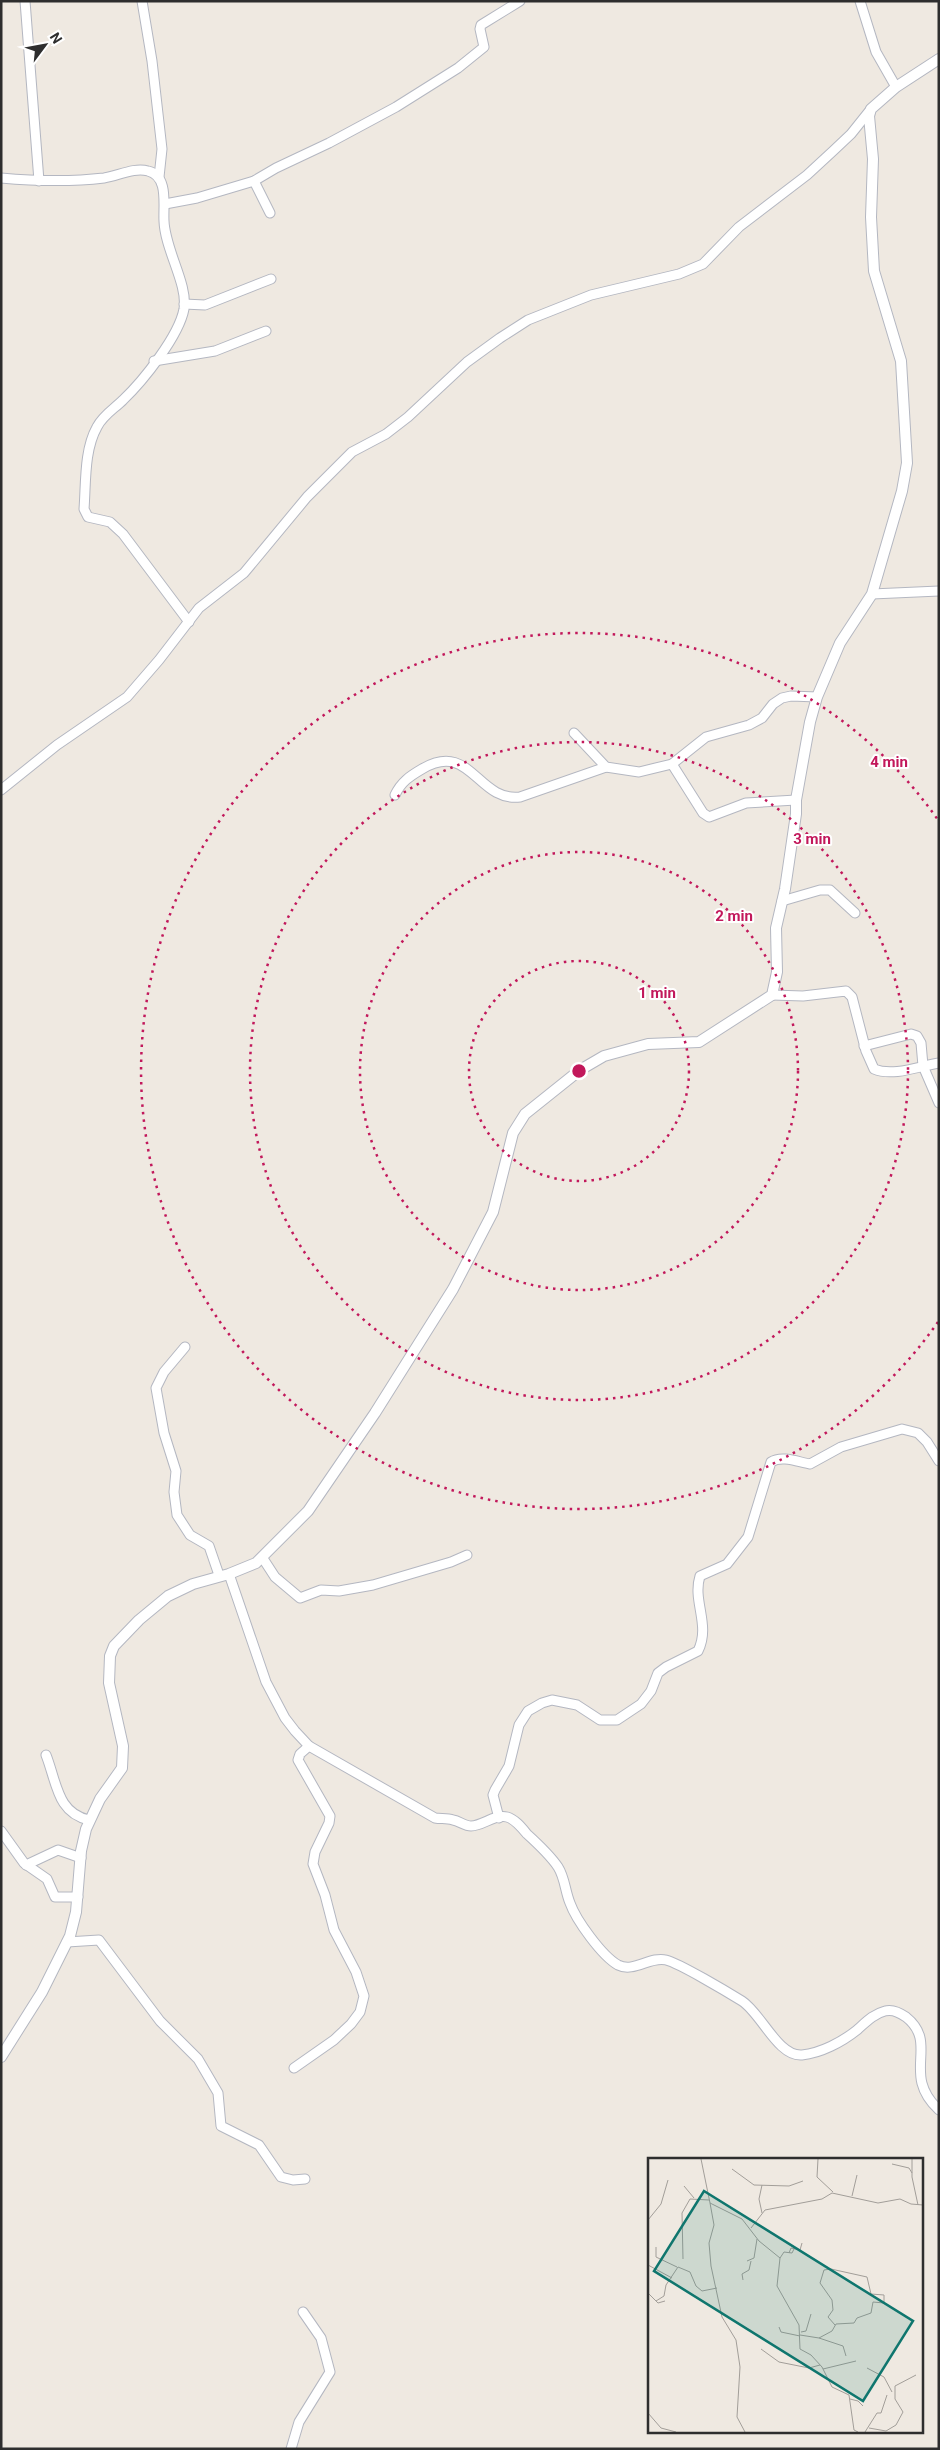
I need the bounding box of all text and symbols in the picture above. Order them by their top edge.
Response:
north arrow [20,20,70,70]
text: N [47,30,65,47]
text: 4 min [870,753,908,771]
text: 3 min [793,830,831,848]
text: 2 min [715,907,753,925]
text: 1 min [638,984,676,1002]
centre of rings [570,1062,588,1080]
inset map [648,2158,922,2432]

